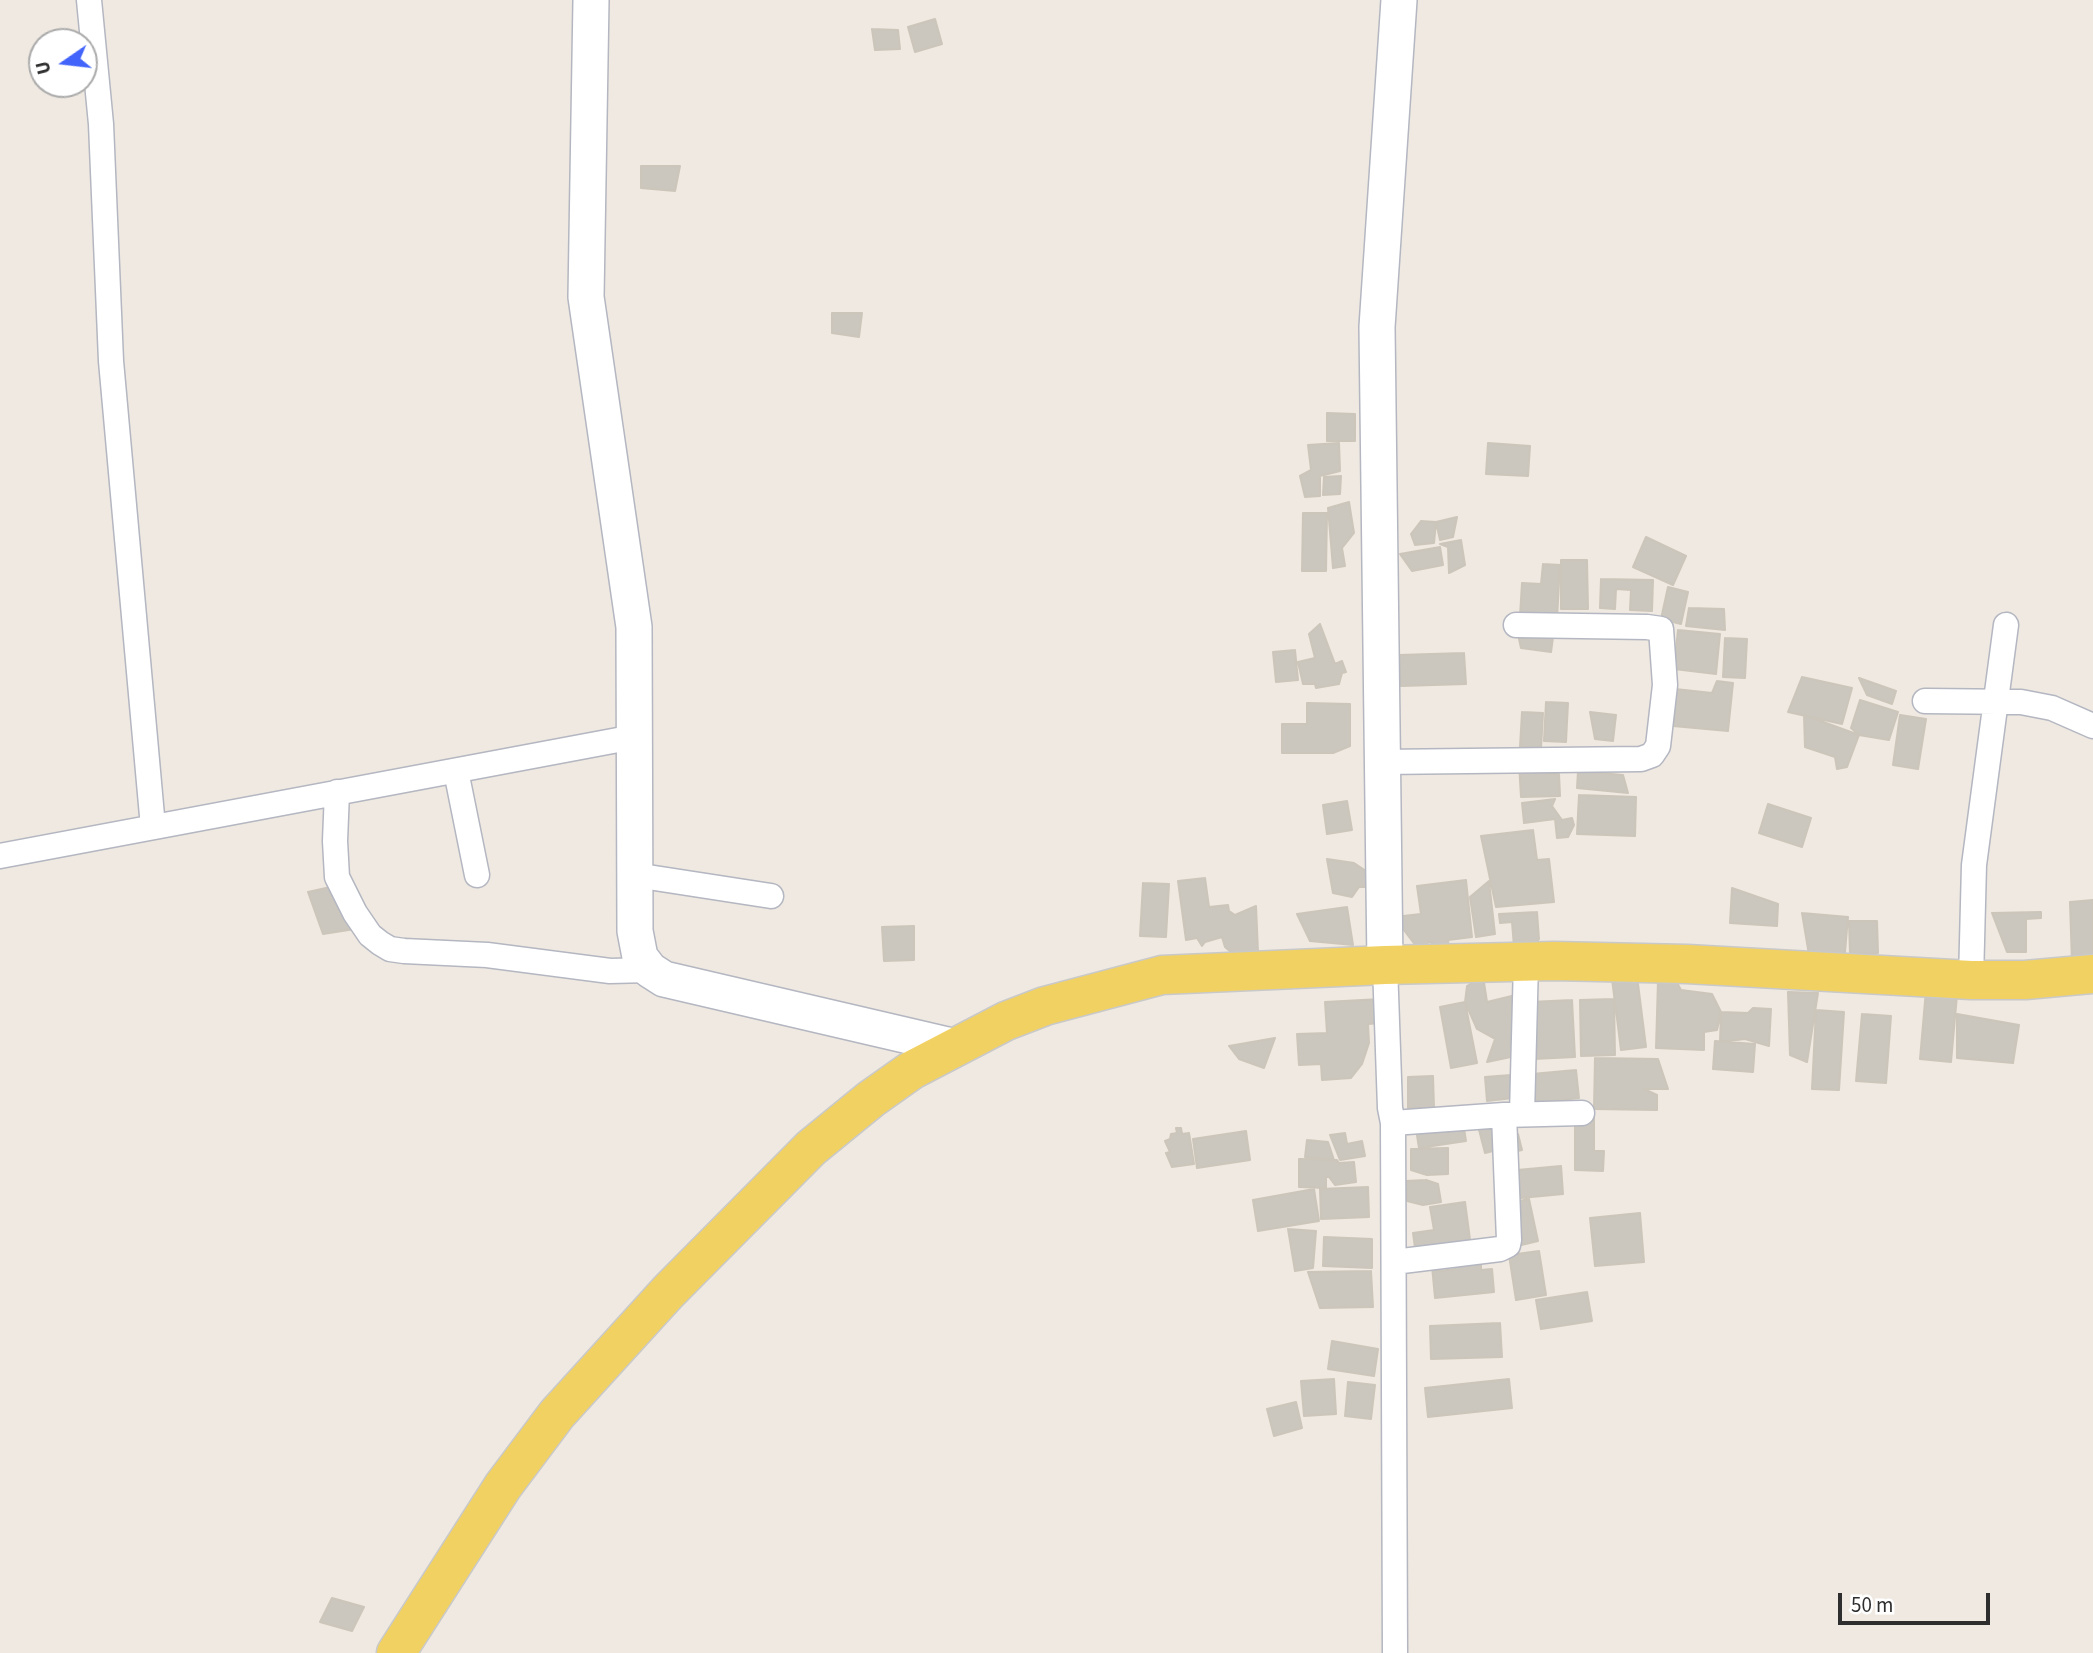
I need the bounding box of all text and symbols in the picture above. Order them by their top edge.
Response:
north arrow [28,28,98,98]
text: U [29,58,59,77]
scale bar [1841,1580,1993,1624]
text: 50 m [1851,1590,1893,1620]

